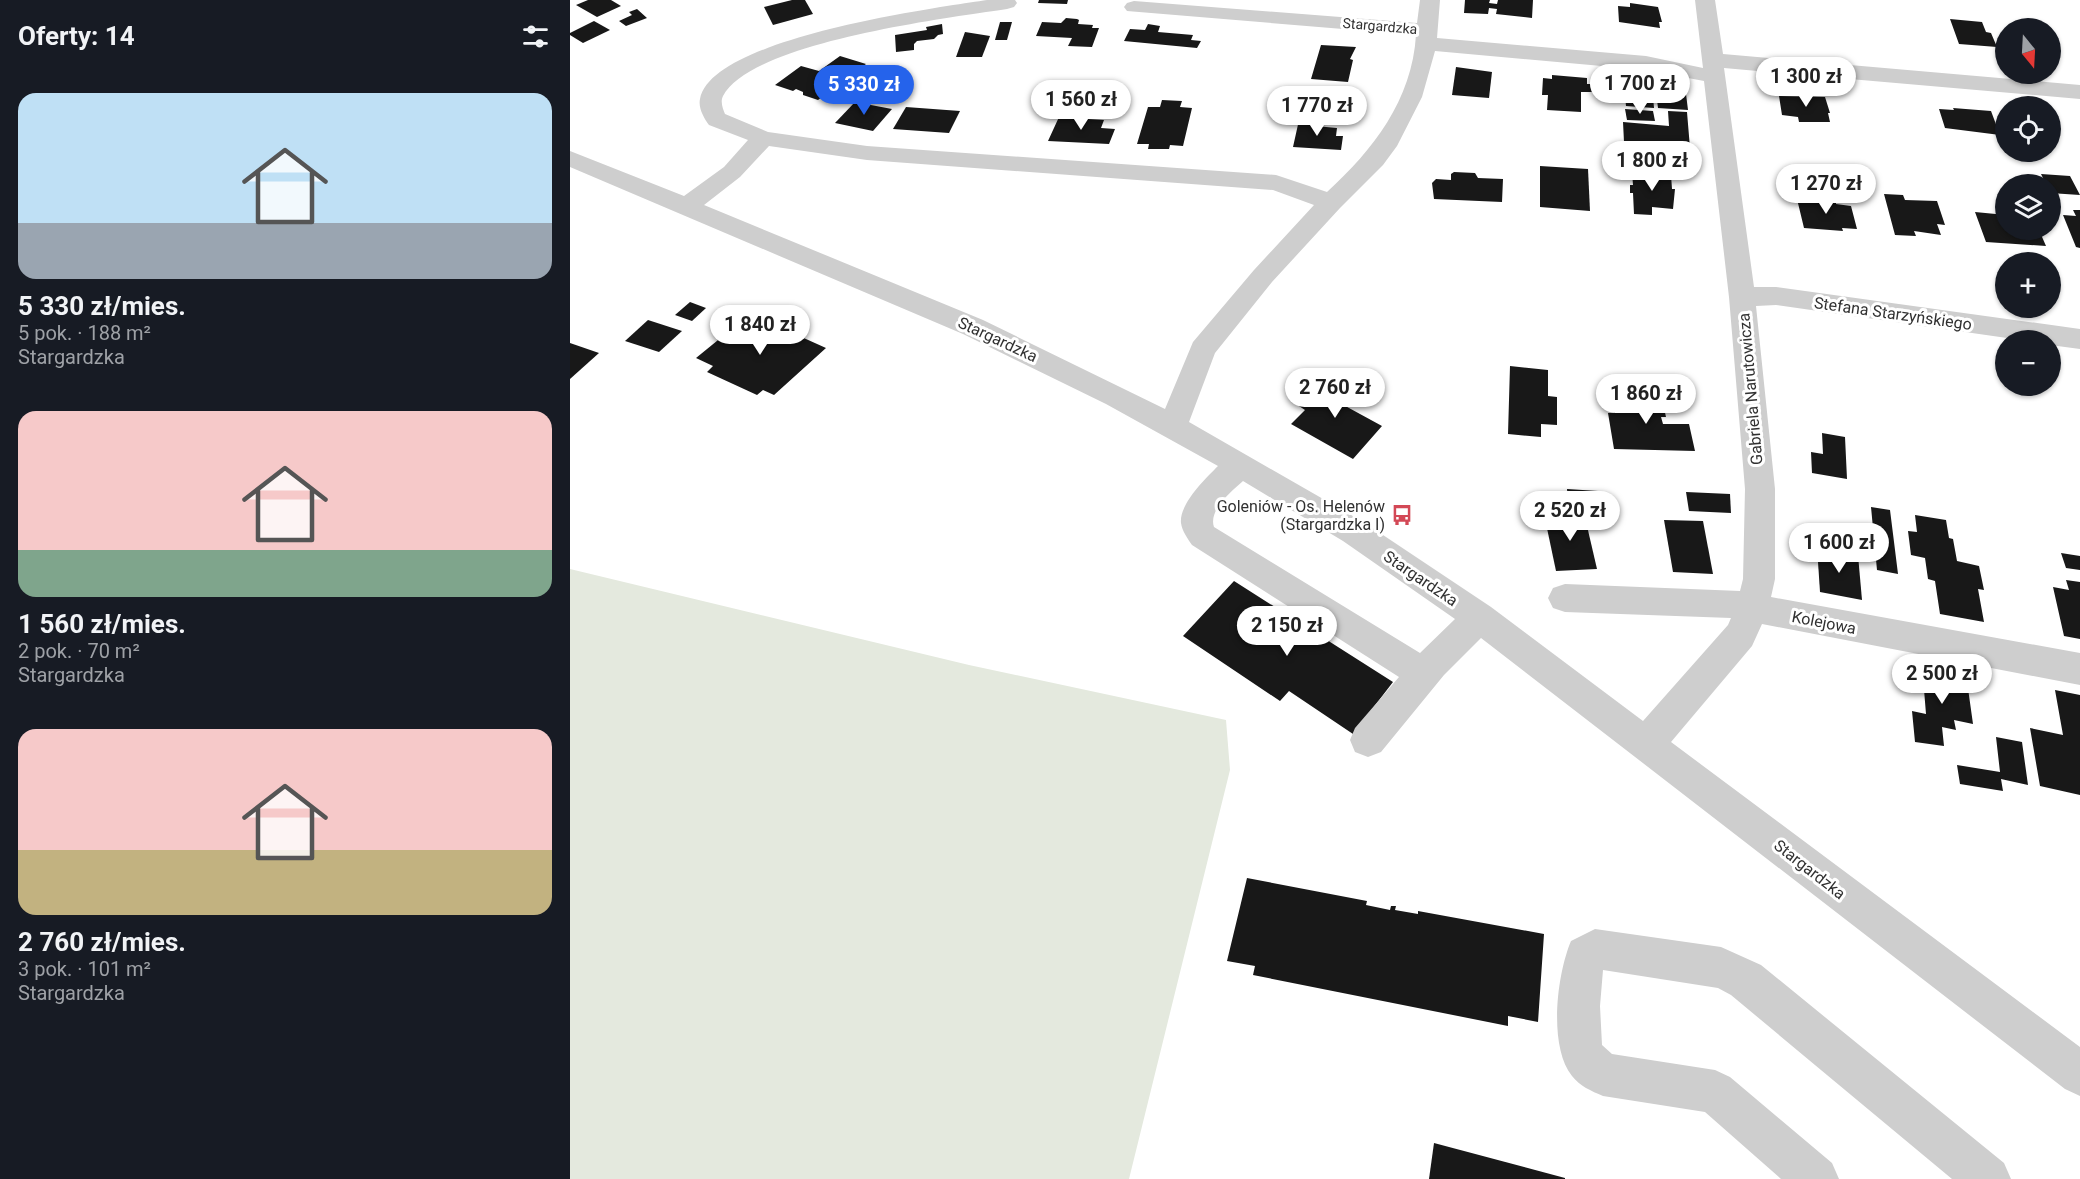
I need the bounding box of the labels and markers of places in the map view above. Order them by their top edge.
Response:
pin: 1 300 zł [1744,57,1868,108]
pin: 1 700 zł [1578,64,1702,115]
pin: 5 330 zł [802,65,926,116]
pin: 1 560 zł [1019,80,1143,131]
pin: 1 770 zł [1255,86,1379,137]
pin: 1 800 zł [1590,141,1714,192]
pin: 1 270 zł [1764,164,1888,215]
pin: 1 840 zł [698,305,822,356]
pin: 2 760 zł [1273,368,1397,419]
pin: 1 860 zł [1584,374,1708,425]
pin: 2 520 zł [1508,491,1632,542]
place label: Goleniów - Os. Helenów (Stargardzka I) [1217,497,1385,534]
bus stop icon: Goleniów - Os. Helenów (Stargardzka I) [1390,503,1414,527]
pin: 1 600 zł [1777,523,1901,574]
pin: 2 150 zł [1225,606,1349,657]
pin: 2 500 zł [1880,654,2004,705]

